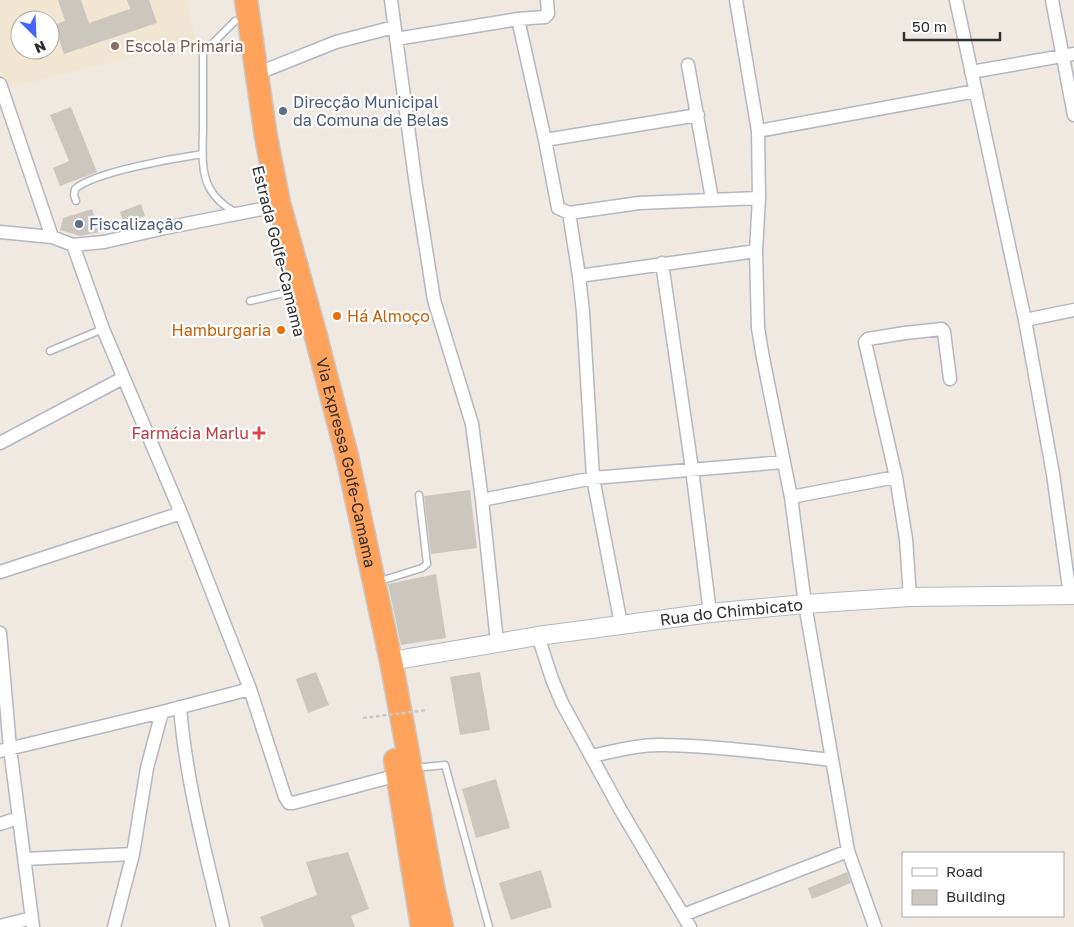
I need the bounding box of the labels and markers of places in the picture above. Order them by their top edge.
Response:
place label: Escola Primaria [125,36,244,56]
marker: Escola Primaria [109,40,121,52]
place label: Direcção Municipal da Comuna de Belas [293,92,449,130]
marker: Direcção Municipal da Comuna de Belas [277,105,289,117]
place label: Fiscalização [89,214,183,234]
marker: Fiscalização [73,218,85,230]
place label: Há Almoço [347,306,430,326]
marker: Há Almoço [331,310,343,322]
place label: Hamburgaria [172,320,271,340]
marker: Hamburgaria [275,324,287,336]
place label: Farmácia Marlu [131,423,249,443]
marker: Farmácia Marlu [253,427,265,439]

